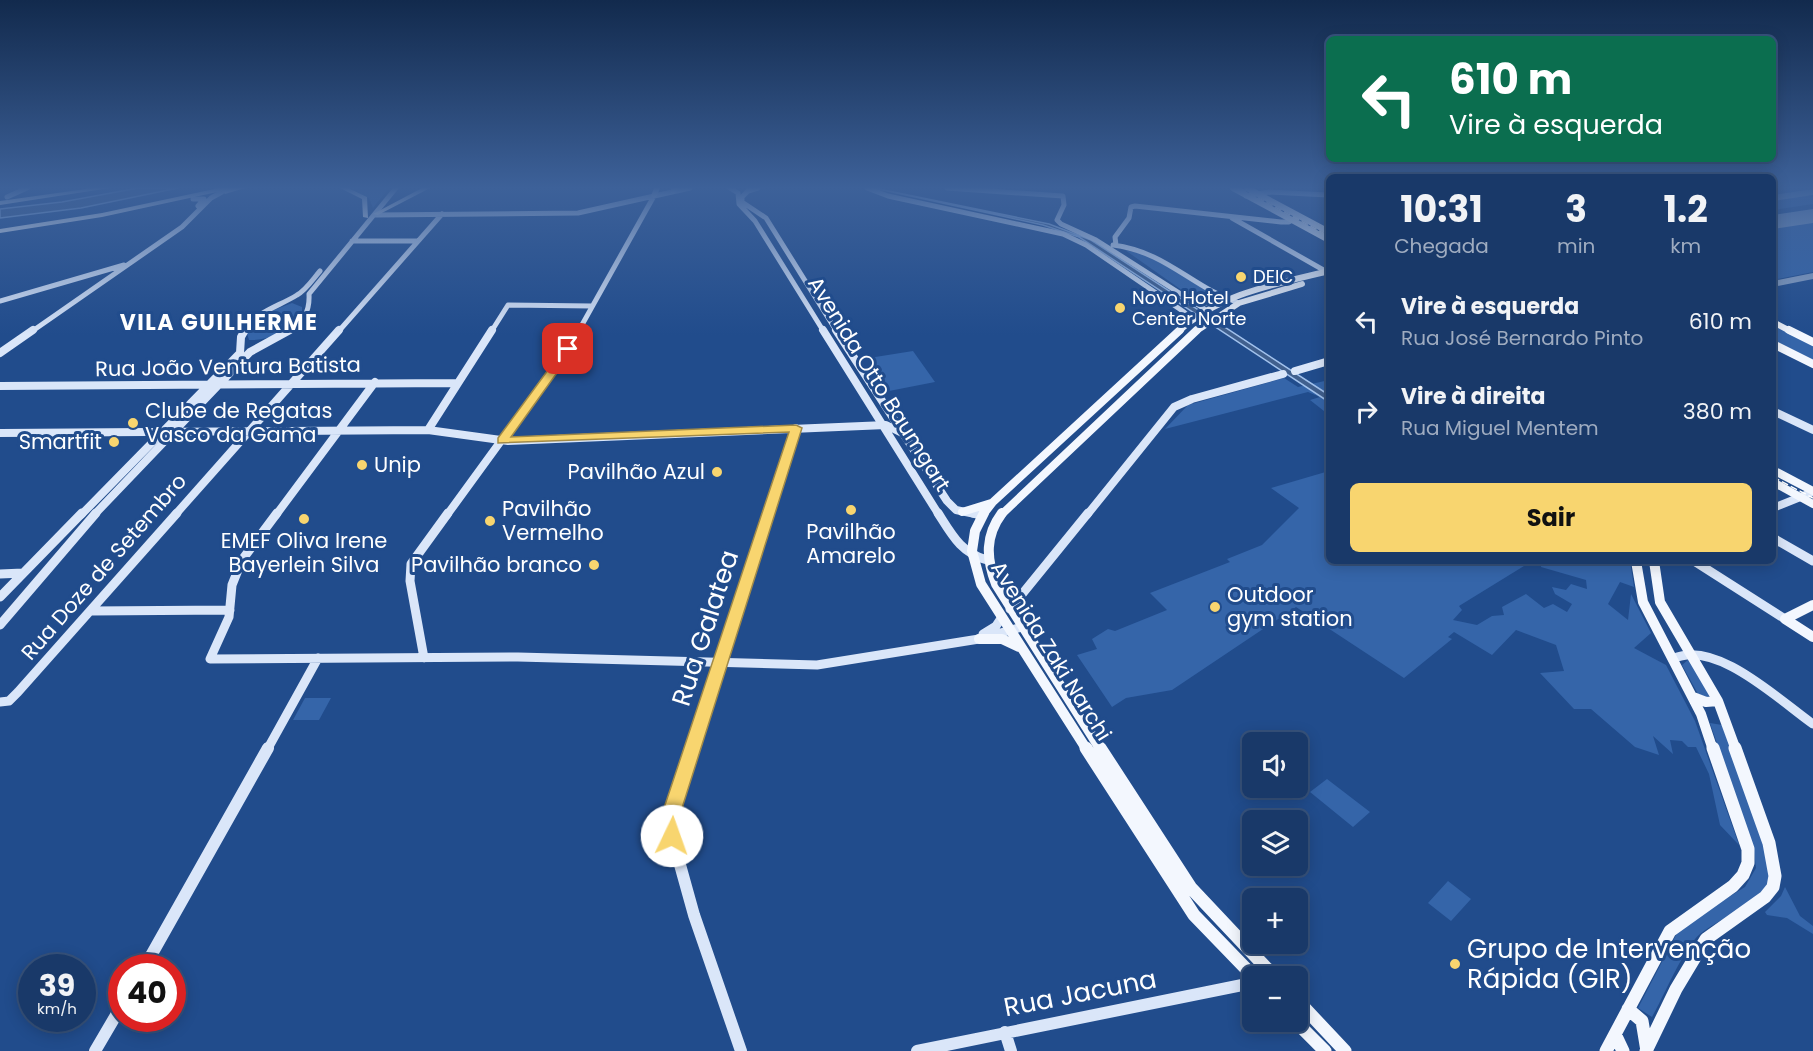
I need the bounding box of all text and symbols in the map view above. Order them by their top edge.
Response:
text: 610 m [1449,50,1572,109]
icon: left [1350,60,1428,138]
text: Vire à esquerda [1449,106,1663,143]
text: 10:31 [1400,184,1483,235]
text: 3 [1565,184,1587,235]
text: 1.2 [1664,184,1708,235]
text: Chegada [1394,232,1489,260]
text: min [1557,232,1595,260]
text: km [1670,232,1701,260]
place label: DEIC [1253,264,1293,289]
marker: DEIC [1234,270,1248,284]
street label: Avenida Otto Baumgart [801,271,958,497]
place label: Novo Hotel Center Norte [1132,285,1246,331]
text: Vire à esquerda [1401,291,1579,322]
marker: Novo Hotel Center Norte [1113,301,1127,315]
icon: left [1350,305,1383,338]
text: 610 m [1689,306,1752,337]
district label: VILA GUILHERME [120,307,318,338]
pin [542,323,593,374]
text: Rua José Bernardo Pinto [1401,324,1643,352]
icon: arrive [551,332,584,365]
street label: Rua João Ventura Batista [95,350,361,383]
text: Vire à direita [1401,381,1546,412]
icon: right [1350,395,1383,428]
place label: Clube de Regatas Vasco da Gama [145,396,332,449]
text: 380 m [1683,396,1752,427]
text: Rua Miguel Mentem [1401,414,1599,442]
marker: Clube de Regatas Vasco da Gama [126,416,140,430]
place label: Smartfit [19,427,102,456]
marker: Smartfit [107,435,121,449]
place label: Unip [374,450,421,479]
place label: Pavilhão Azul [568,457,705,486]
marker: Unip [355,458,369,472]
marker: Pavilhão Azul [710,465,724,479]
street label: Rua Doze de Setembro [14,467,193,666]
button: Sair [1350,483,1752,552]
place label: Pavilhão Vermelho [502,494,604,547]
marker: Pavilhão Amarelo [844,503,858,517]
marker: EMEF Oliva Irene Bayerlein Silva [297,512,311,526]
marker: Pavilhão Vermelho [483,514,497,528]
place label: Pavilhão Amarelo [806,517,896,570]
place label: EMEF Oliva Irene Bayerlein Silva [221,526,387,579]
street label: Rua Galatea [663,545,747,711]
place label: Pavilhão branco [411,550,582,579]
street label: Avenida Zaki Narchi [984,555,1119,746]
marker: Pavilhão branco [587,558,601,572]
place label: Outdoor gym station [1227,580,1353,633]
marker: Outdoor gym station [1208,600,1222,614]
map controls [1242,732,1308,1032]
button: sound [1242,732,1308,798]
position arrow [640,804,704,868]
button: layers [1242,810,1308,876]
button: + [1242,888,1308,954]
place label: Grupo de Intervenção Rápida (GIR) [1467,931,1751,997]
speed limit sign: 40 [108,954,186,1032]
marker: Grupo de Intervenção Rápida (GIR) [1448,957,1462,971]
street label: Rua Jacuna [1001,961,1159,1025]
text: 39 [39,964,75,1007]
button: − [1242,966,1308,1032]
text: km/h [37,998,77,1019]

